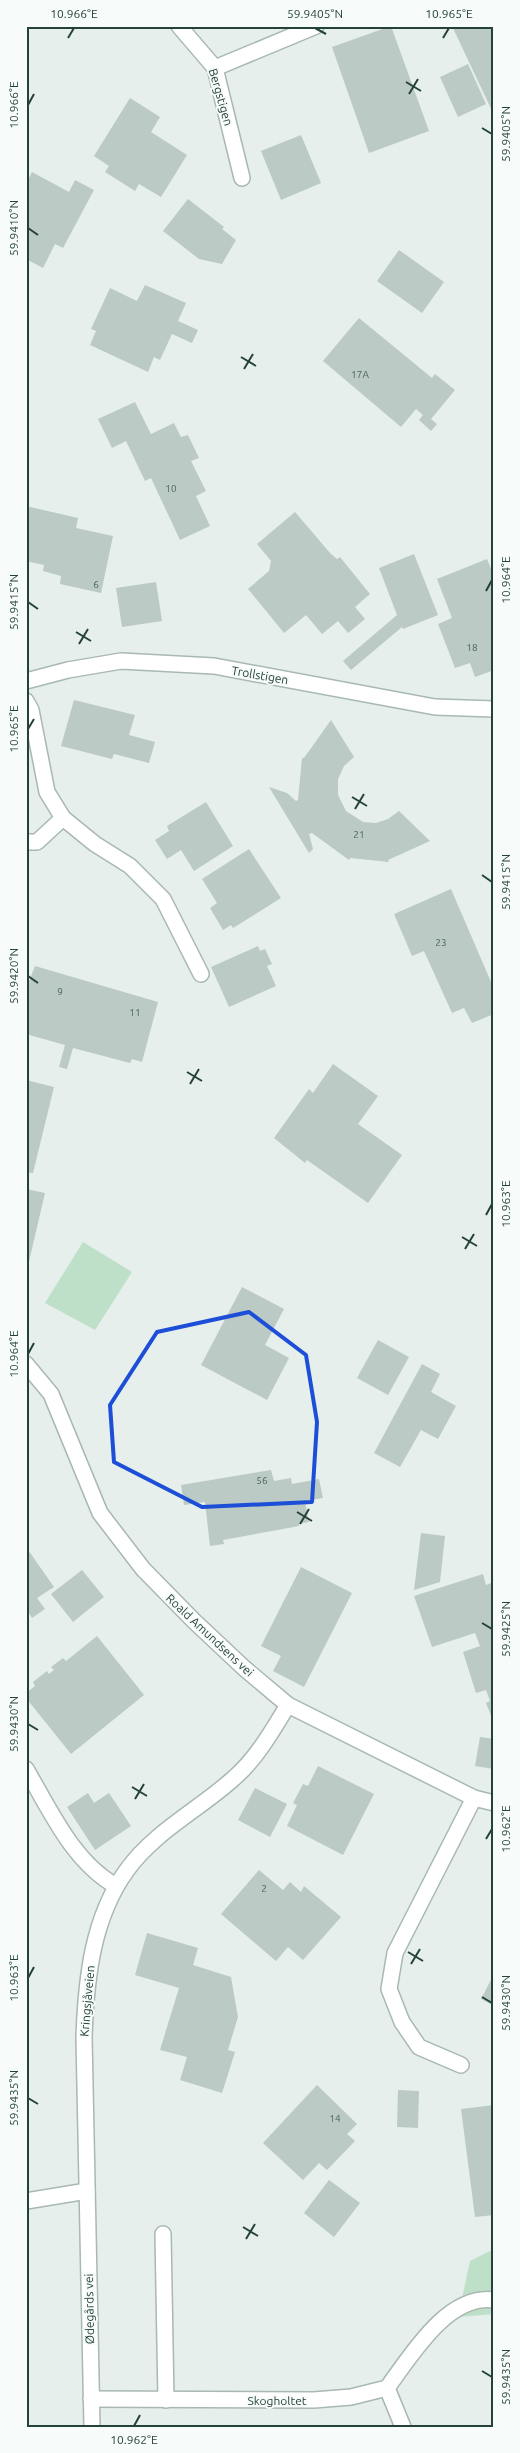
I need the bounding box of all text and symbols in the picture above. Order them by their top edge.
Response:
text: 10.966°E [50,7,98,20]
text: 59.9405°N [287,7,343,20]
text: 10.965°E [425,7,473,20]
street label: Bergstigen [207,67,235,127]
text: 10.966°E [7,81,20,129]
text: 59.9405°N [499,106,512,162]
text: 59.9410°N [7,200,20,256]
house number: 17A [351,369,369,380]
house number: 10 [165,483,177,494]
text: 10.964°E [499,556,512,604]
text: 59.9415°N [7,574,20,630]
house number: 6 [93,579,99,590]
house number: 18 [466,642,478,653]
street label: Trollstigen [231,664,289,686]
text: 10.965°E [7,705,20,753]
house number: 21 [353,829,365,840]
text: 59.9415°N [499,854,512,910]
house number: 23 [435,937,447,948]
text: 59.9420°N [7,948,20,1004]
house number: 9 [57,986,63,997]
house number: 11 [129,1007,141,1018]
text: 10.963°E [499,1180,512,1228]
text: 10.964°E [7,1330,20,1378]
house number: 56 [256,1475,268,1486]
street label: Roald Amundsens vei [164,1591,256,1679]
text: 59.9425°N [499,1601,512,1657]
text: 59.9430°N [7,1696,20,1752]
text: 10.962°E [499,1805,512,1853]
house number: 2 [261,1883,267,1894]
text: 10.963°E [7,1954,20,2002]
street label: Kringsjåveien [77,1965,97,2037]
text: 59.9430°N [499,1975,512,2031]
text: 59.9435°N [7,2070,20,2126]
house number: 14 [329,2113,341,2124]
street label: Ødegårds vei [82,2273,96,2345]
text: 59.9435°N [499,2349,512,2405]
street label: Skogholtet [247,2394,307,2407]
text: 10.962°E [110,2433,158,2446]

